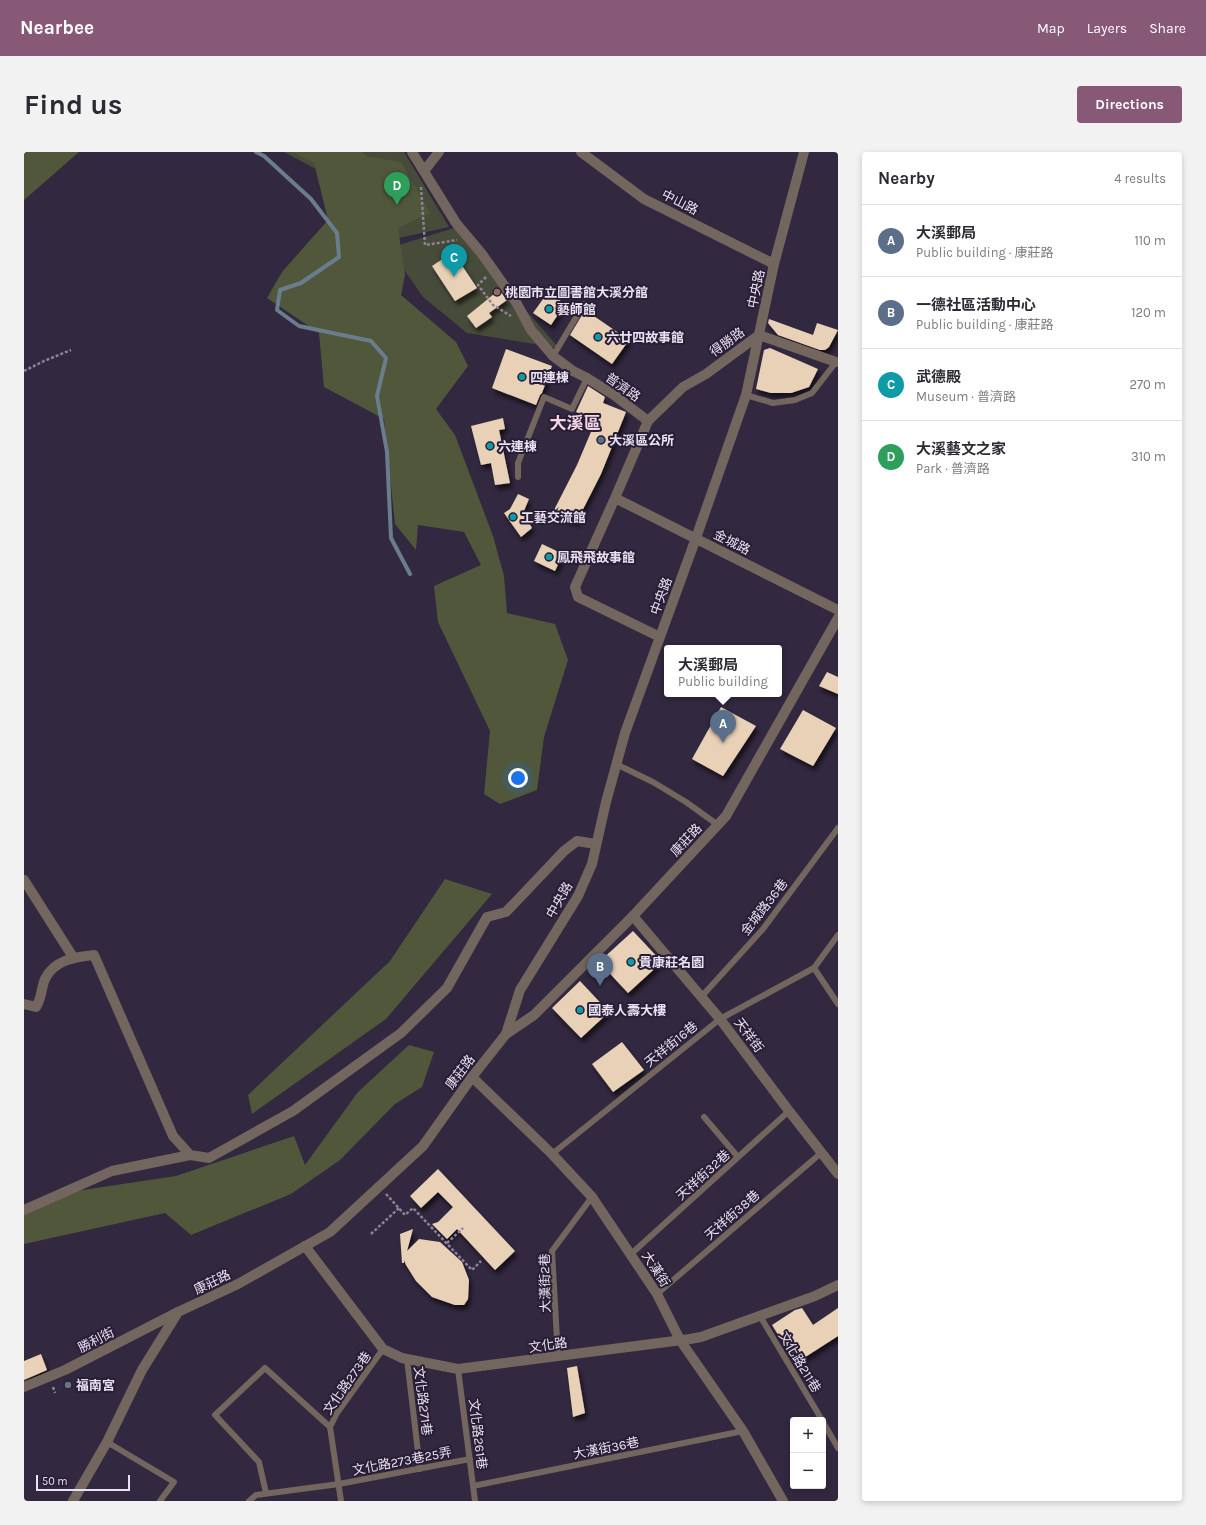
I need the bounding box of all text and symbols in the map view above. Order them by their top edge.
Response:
text: Nearbee [20,17,94,39]
text: Map [1037,20,1065,37]
text: Layers [1087,20,1127,37]
text: Share [1149,20,1186,37]
button: Directions [1077,86,1182,123]
text: Find us [24,88,123,121]
text: Nearby [878,168,935,188]
text: 4 results [1114,171,1166,186]
pin: D [384,172,410,205]
street label: 中山路 [659,186,701,218]
text: 大溪郵局 [916,224,976,242]
text: A [887,233,895,248]
text: 110 m [1134,233,1166,248]
pin: C [441,244,467,277]
text: Public building · 康莊路 [916,245,1053,260]
street label: 中央路 [745,268,767,310]
place label: 桃園市立圖書館大溪分館 [505,285,648,300]
marker: 桃園市立圖書館大溪分館 [492,287,502,297]
text: 一德社區活動中心 [916,296,1036,314]
place label: 藝師館 [557,302,596,317]
marker: 藝師館 [544,304,554,314]
text: B [887,305,895,320]
text: 120 m [1131,305,1166,320]
text: Public building · 康莊路 [916,317,1053,332]
street label: 得勝路 [707,324,747,360]
place label: 六廿四故事館 [606,330,684,345]
marker: 六廿四故事館 [593,332,603,342]
text: 武德殿 [916,368,961,386]
place label: 四連棟 [530,370,569,385]
street label: 普濟路 [603,370,643,404]
marker: 四連棟 [517,372,527,382]
text: C [887,377,895,392]
text: 270 m [1129,377,1166,392]
text: Museum · 普濟路 [916,389,1016,404]
district label: 大溪區 [550,413,601,433]
place label: 大溪區公所 [609,433,674,448]
marker: 大溪區公所 [596,435,606,445]
place label: 六連棟 [498,439,537,454]
text: 大溪藝文之家 [916,440,1006,458]
marker: 六連棟 [485,441,495,451]
text: D [887,449,895,464]
text: 310 m [1131,449,1166,464]
text: Park · 普濟路 [916,461,990,476]
place label: 工藝交流館 [521,510,586,525]
marker: 工藝交流館 [508,512,518,522]
street label: 金城路 [711,526,753,558]
place label: 鳳飛飛故事館 [557,550,635,565]
marker: 鳳飛飛故事館 [544,552,554,562]
street label: 中央路 [647,575,675,617]
popup [664,645,782,697]
text: 大溪郵局 [678,656,738,674]
text: Public building [678,674,768,689]
pin: A [710,710,736,743]
your location [508,768,528,788]
street label: 康莊路 [667,821,705,859]
street label: 金城路36巷 [737,876,791,938]
street label: 中央路 [543,879,575,921]
pin: B [587,953,613,986]
place label: 貴康莊名園 [639,955,704,970]
marker: 貴康莊名園 [626,957,636,967]
place label: 國泰人壽大樓 [588,1003,666,1018]
marker: 國泰人壽大樓 [575,1005,585,1015]
street label: 天祥街 [731,1015,767,1055]
street label: 天祥街16巷 [642,1018,700,1070]
street label: 康莊路 [442,1052,478,1092]
street label: 天祥街32巷 [673,1147,733,1203]
street label: 天祥街38巷 [702,1187,762,1243]
street label: 大漢街 [639,1249,673,1289]
street label: 大漢街2巷 [537,1253,553,1313]
street label: 康莊路 [191,1267,233,1297]
street label: 勝利街 [75,1324,117,1356]
street label: 文化路211巷 [776,1329,824,1395]
street label: 文化路 [528,1335,568,1355]
street label: 文化路273巷 [320,1349,374,1417]
street label: 文化路271巷 [411,1365,435,1437]
place label: 福南宮 [76,1378,115,1393]
marker: 福南宮 [63,1380,73,1390]
street label: 文化路261巷 [466,1398,490,1470]
map controls [790,1417,826,1489]
button: + [790,1417,826,1453]
street label: 大漢街36巷 [572,1434,640,1462]
street label: 文化路273巷25弄 [351,1444,453,1478]
button: − [790,1453,826,1489]
scale bar [36,1473,130,1492]
text: 50 m [42,1475,68,1488]

